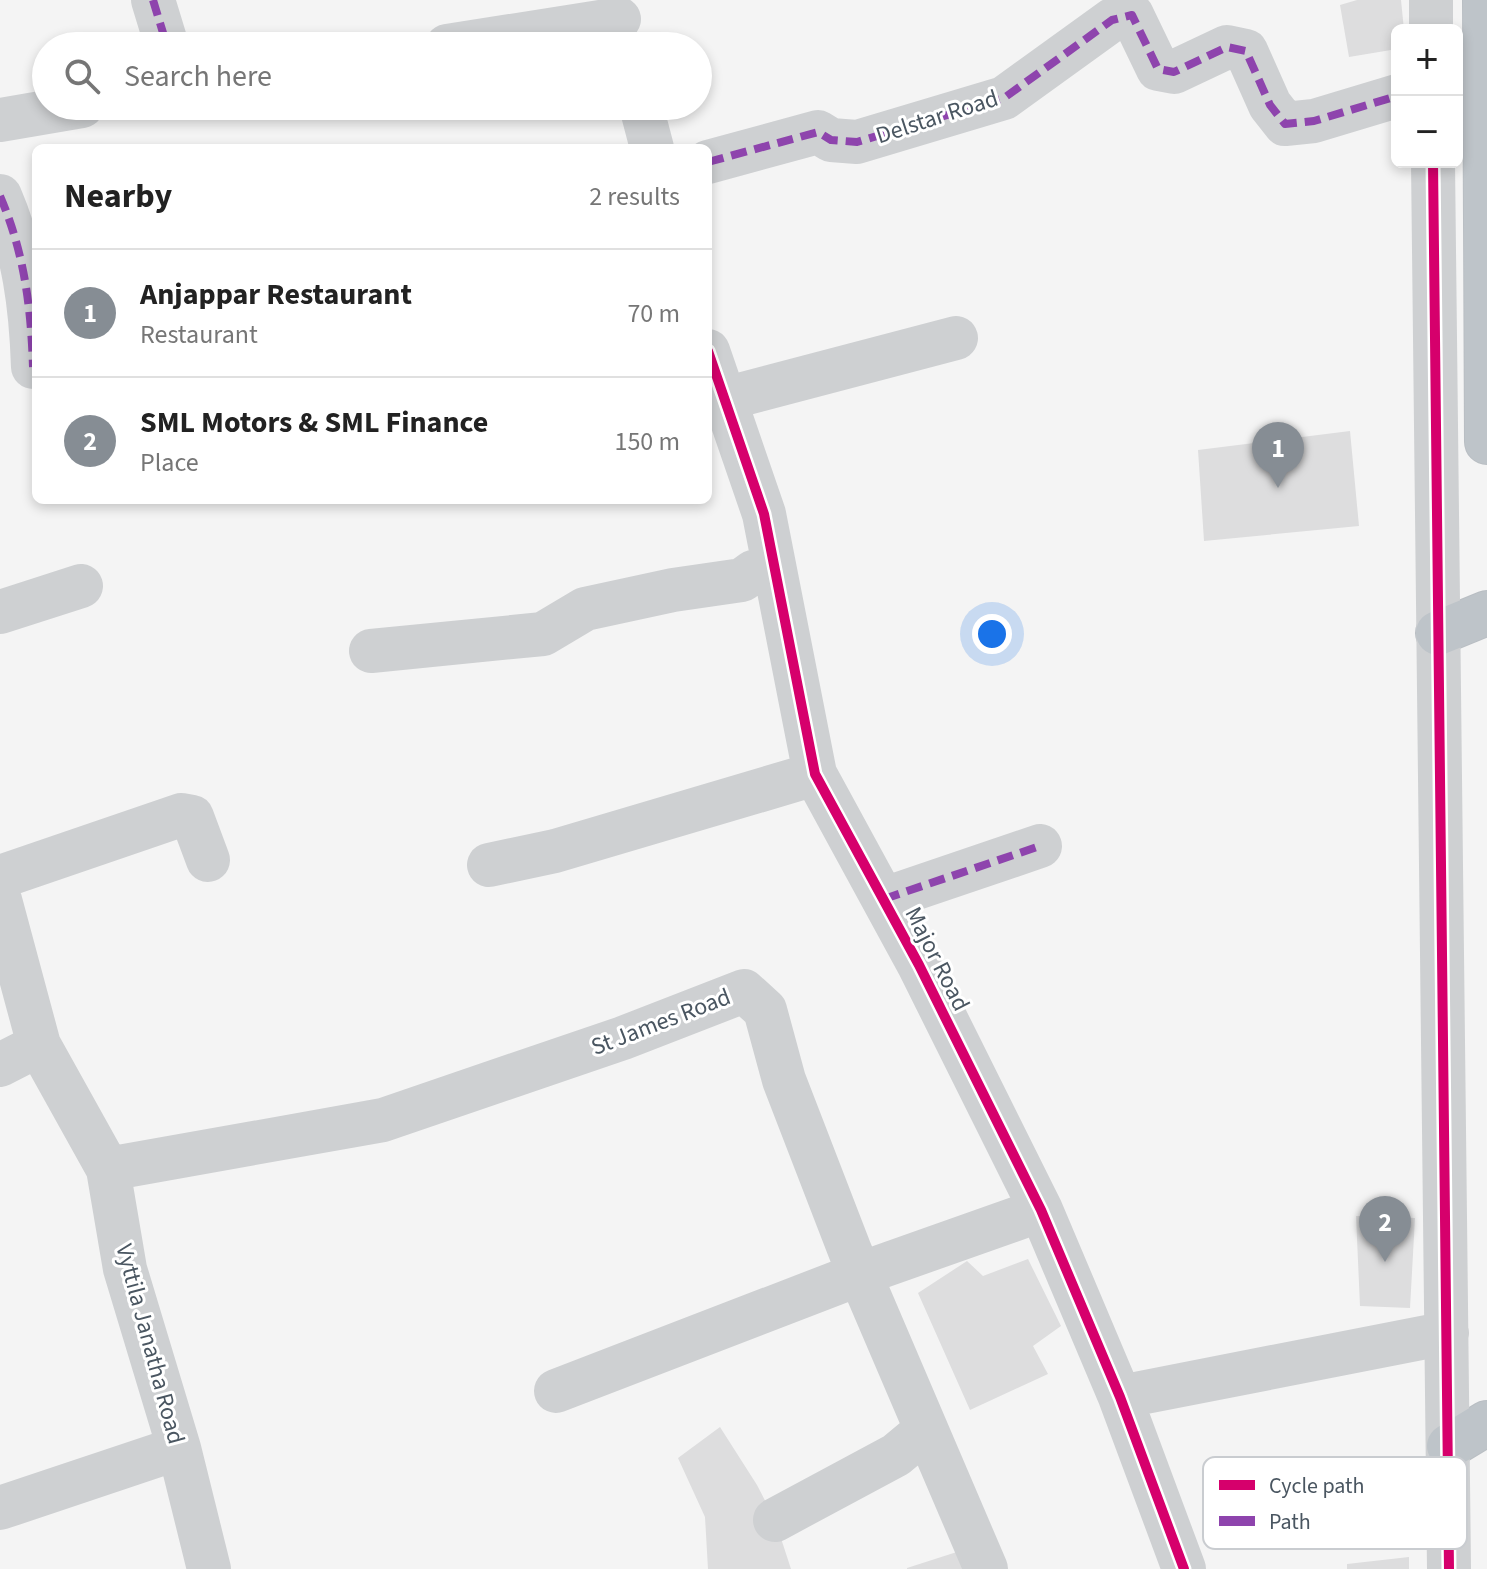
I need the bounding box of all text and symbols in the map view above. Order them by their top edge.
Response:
map controls [1391,24,1463,168]
button: + [1391,24,1463,96]
search box [32,32,712,120]
icon: search [60,54,104,98]
text: Search here [124,55,272,98]
street label: Delstar Road [871,81,1003,153]
button: − [1391,96,1463,168]
text: Nearby [64,172,172,221]
text: 2 results [589,178,680,215]
text: Anjappar Restaurant [140,273,412,316]
text: 1 [83,295,97,332]
text: 70 m [627,295,680,332]
text: Restaurant [140,316,258,353]
text: SML Motors & SML Finance [140,401,488,444]
pin: 1 [1252,422,1304,488]
text: 2 [83,423,97,460]
text: 150 m [614,423,680,460]
text: Place [140,444,199,481]
your location [972,614,1012,654]
street label: Major Road [896,901,978,1017]
street label: St James Road [586,979,736,1065]
pin: 2 [1359,1196,1411,1262]
street label: Vyttila Janatha Road [106,1240,194,1448]
legend [1203,1457,1467,1549]
text: Cycle path [1269,1470,1365,1502]
text: Path [1269,1506,1311,1538]

